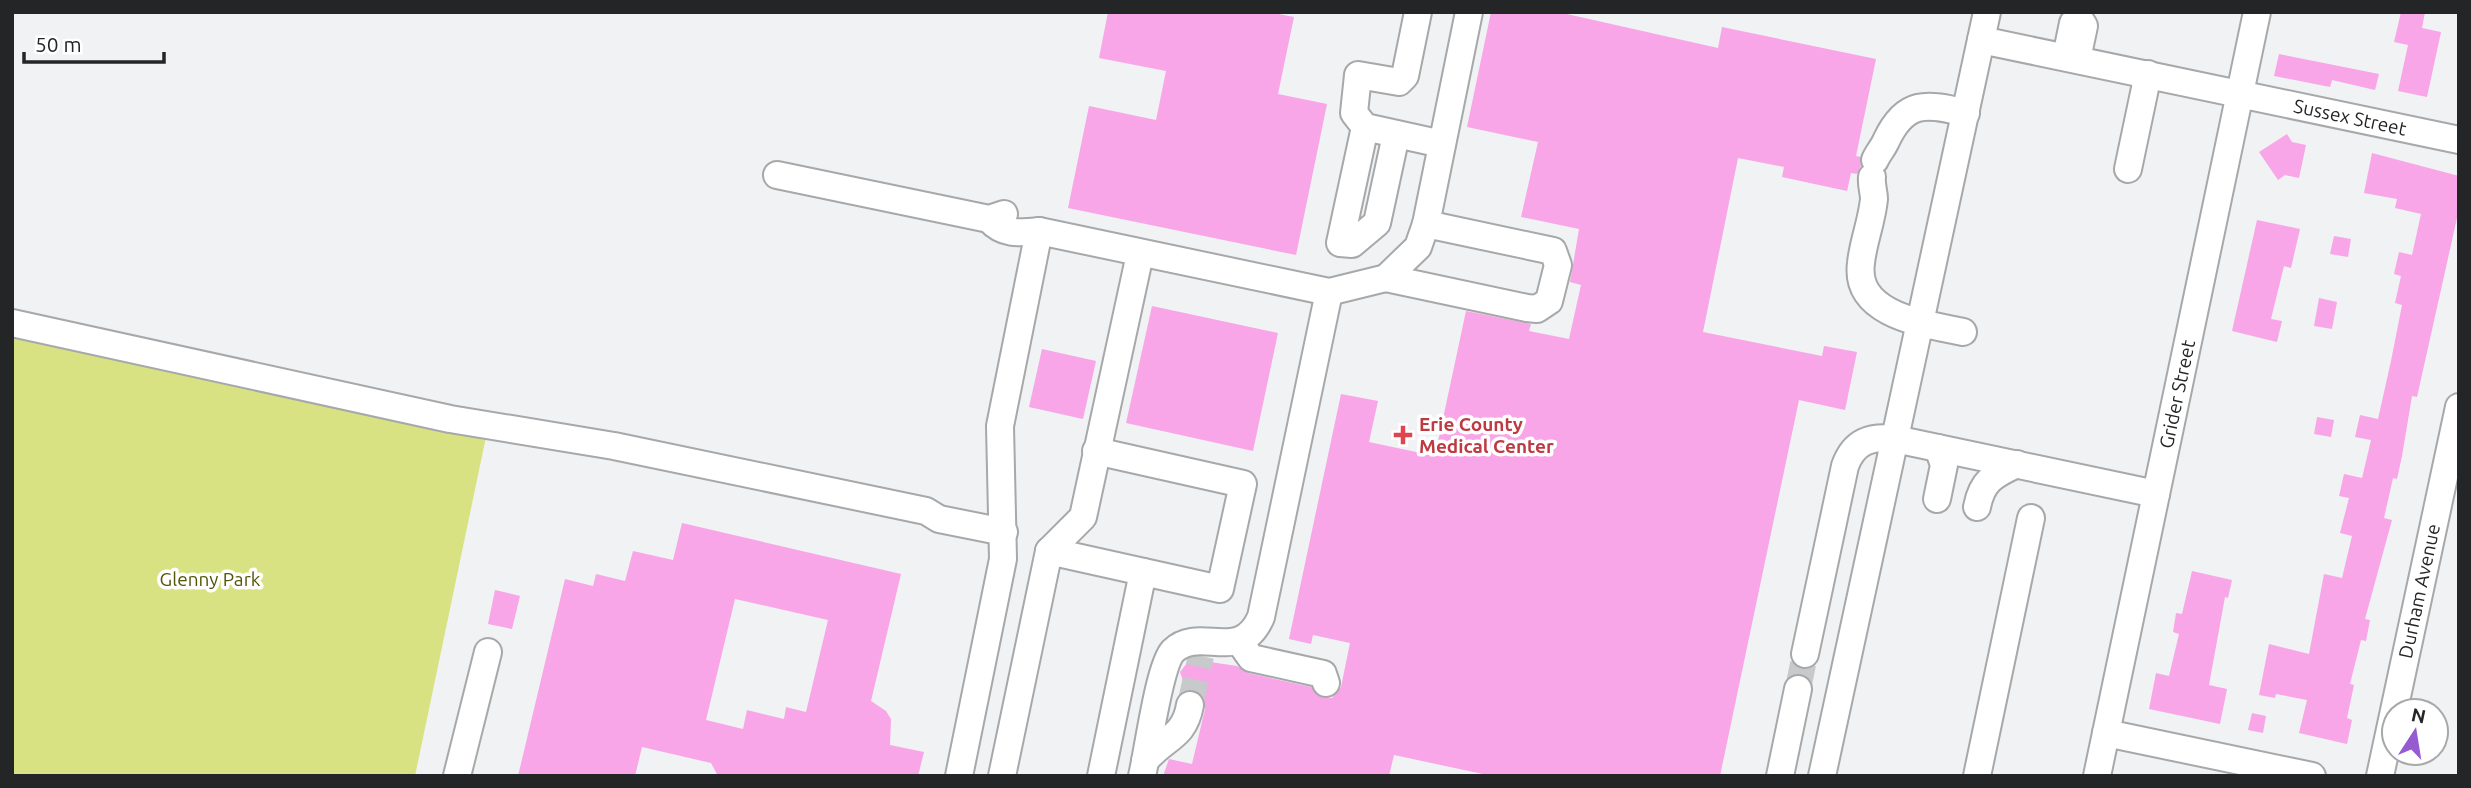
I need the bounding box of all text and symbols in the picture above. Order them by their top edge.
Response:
scale bar [24,21,164,65]
text: 50 m [35,32,82,56]
street label: Sussex Street [2292,94,2409,140]
street label: Grider Street [2155,337,2199,450]
place label: Erie County Medical Center [1419,413,1554,457]
marker: Erie County Medical Center [1393,425,1413,445]
street label: Durham Avenue [2394,522,2444,660]
park label: Glenny Park [160,568,261,590]
north arrow [2380,697,2450,767]
text: N [2409,703,2428,728]

